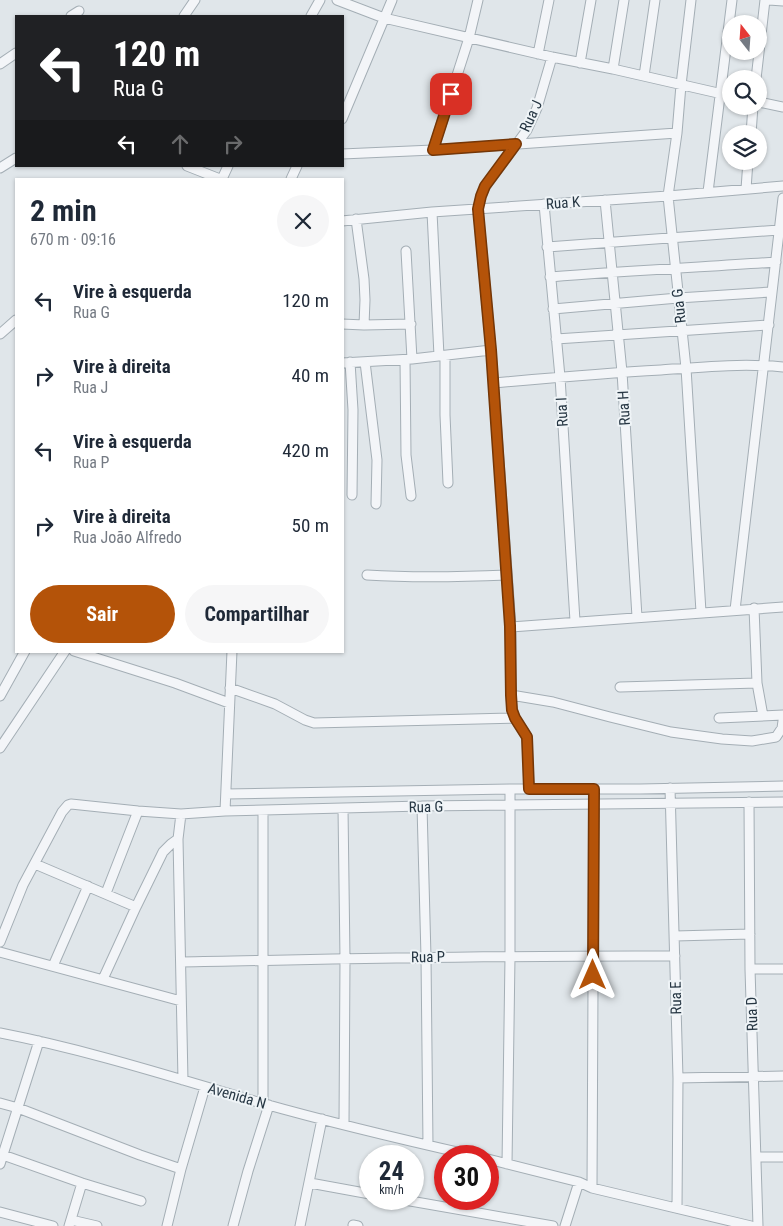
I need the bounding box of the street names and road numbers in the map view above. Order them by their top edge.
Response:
street label: Rua J [516,97,546,135]
street label: Rua K [545,193,581,213]
street label: Rua G [668,288,690,324]
street label: Rua H [614,390,634,426]
street label: Rua I [552,397,572,427]
street label: Rua G [408,798,444,816]
street label: Rua P [411,948,445,966]
street label: Rua E [667,981,685,1015]
street label: Rua D [742,996,762,1032]
street label: Avenida N [206,1079,268,1113]

